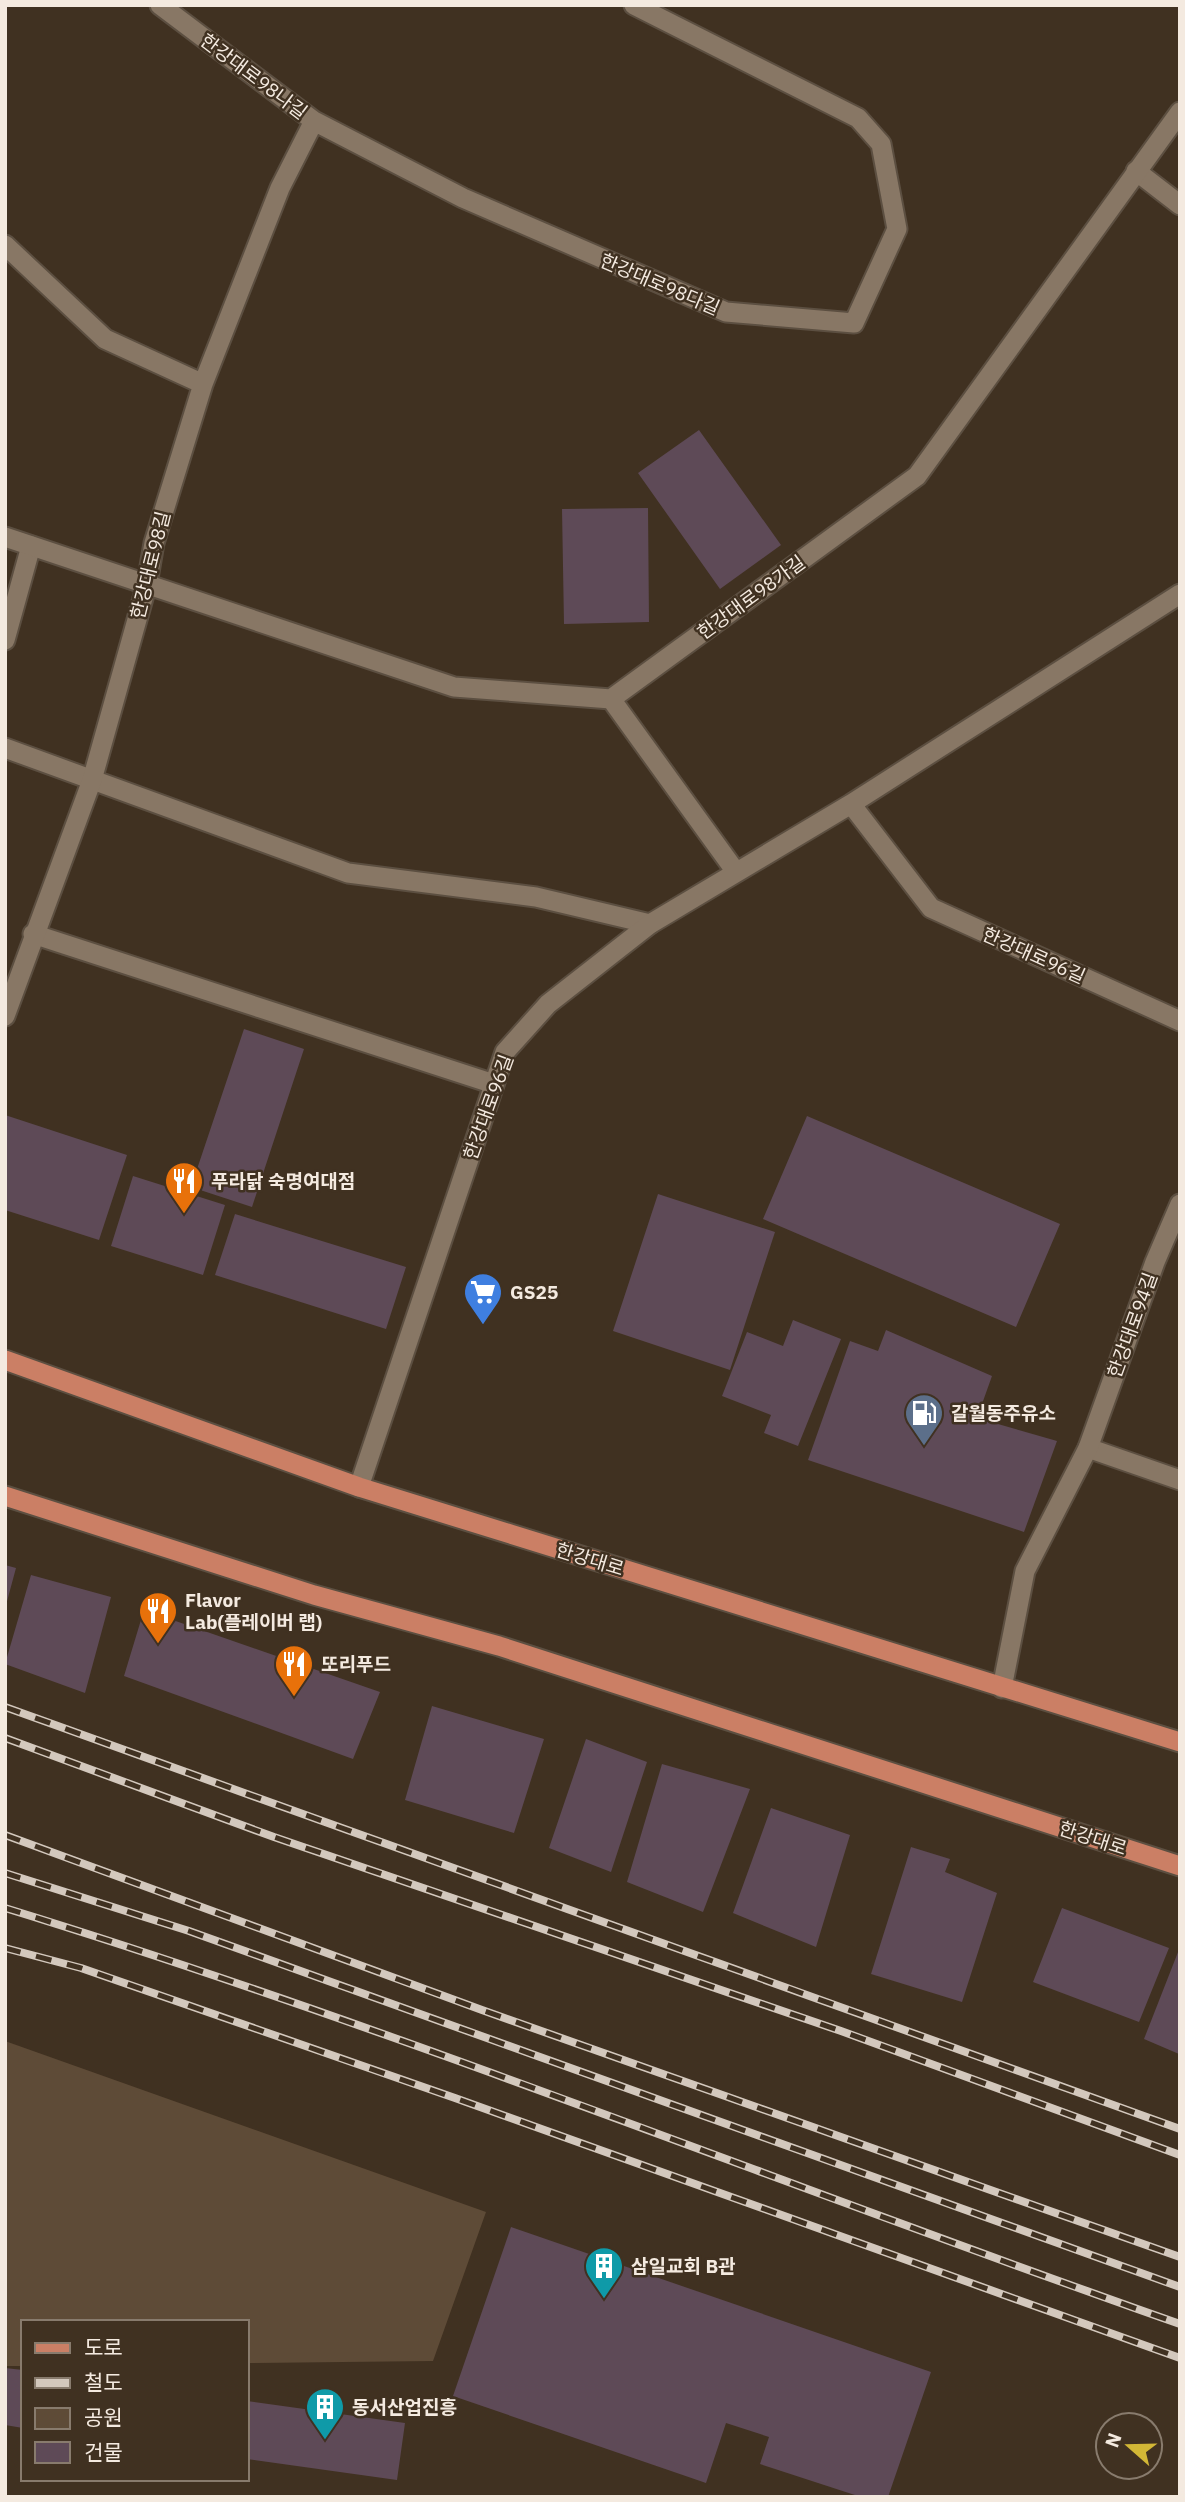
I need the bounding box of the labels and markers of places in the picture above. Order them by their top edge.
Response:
restaurant icon: 푸라닭 숙명여대점 [163,1160,205,1215]
place label: 푸라닭 숙명여대점 [211,1169,355,1193]
supermarket icon: GS25 [462,1271,504,1326]
place label: GS25 [510,1280,558,1304]
fuel station icon: 갈월동주유소 [903,1392,945,1447]
place label: 갈월동주유소 [951,1401,1056,1425]
place label: Flavor Lab(플레이버 랩) [185,1588,322,1634]
restaurant icon: Flavor Lab(플레이버 랩) [137,1590,179,1645]
restaurant icon: 또리푸드 [273,1643,315,1698]
place label: 또리푸드 [321,1652,391,1676]
building icon: 삼일교회 B관 [583,2245,625,2300]
place label: 삼일교회 B관 [631,2254,736,2278]
building icon: 동서산업진흥 [304,2386,346,2441]
place label: 동서산업진흥 [352,2395,457,2419]

